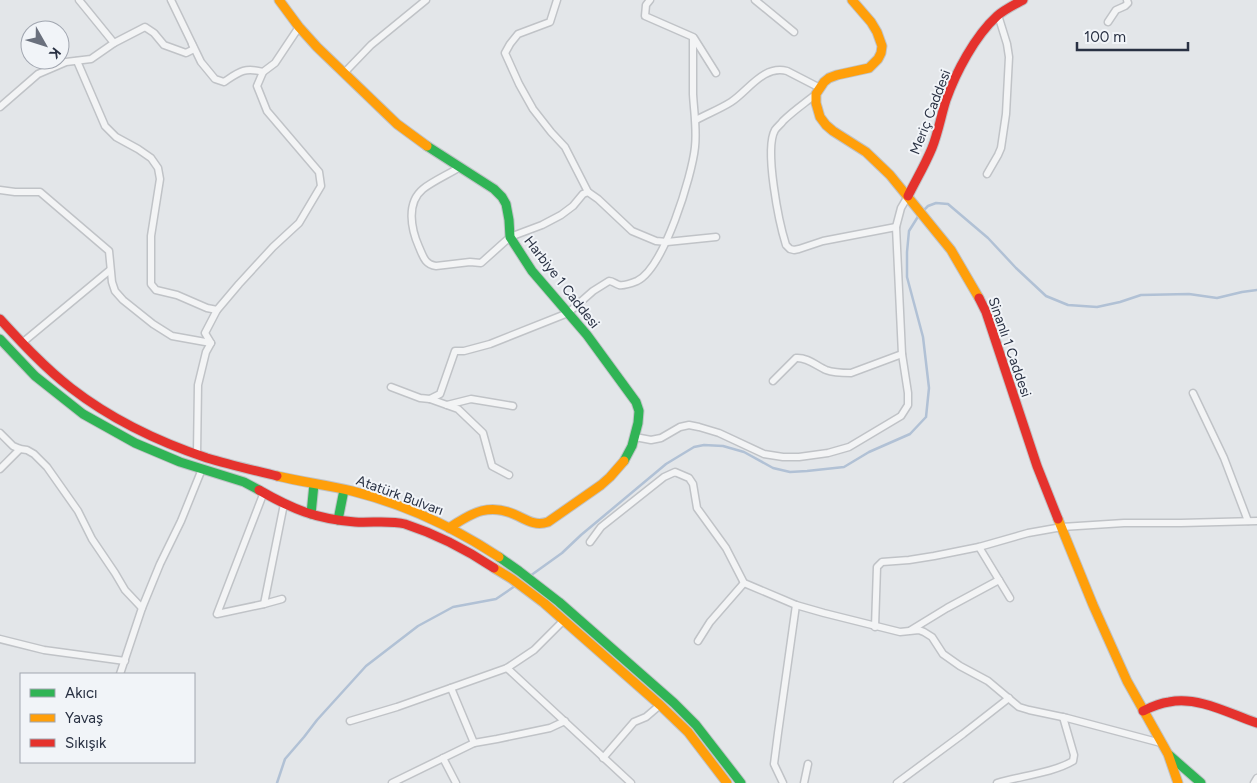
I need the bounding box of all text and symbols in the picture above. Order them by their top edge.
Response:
north arrow [20,20,70,70]
scale bar [1077,20,1188,52]
text: 100 m [1084,28,1126,46]
text: K [45,44,64,62]
street label: Meriç Caddesi [906,67,954,157]
street label: Harbiye 1 Caddesi [520,233,603,332]
street label: Sinanlı 1 Caddesi [984,295,1035,399]
street label: Atatürk Bulvarı [354,472,446,519]
legend [20,673,195,763]
text: Akıcı [65,684,98,702]
text: Yavaş [65,709,103,727]
text: Sıkışık [65,734,107,752]

